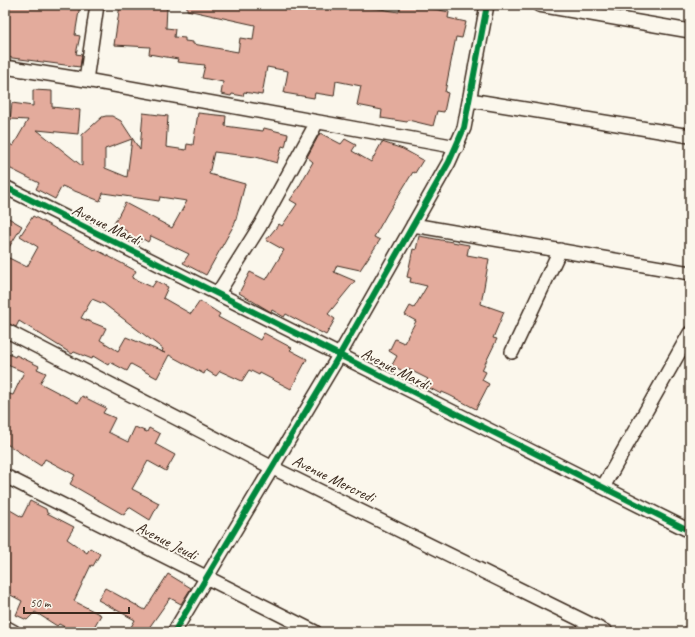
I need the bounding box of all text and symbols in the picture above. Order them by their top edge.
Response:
street label: Avenue Mardi [69,200,146,251]
street label: Avenue Mardi [358,343,435,396]
street label: Avenue Mercredi [289,450,380,508]
street label: Avenue Jeudi [133,517,202,566]
scale bar [24,589,129,615]
text: 50 m [30,595,52,611]

